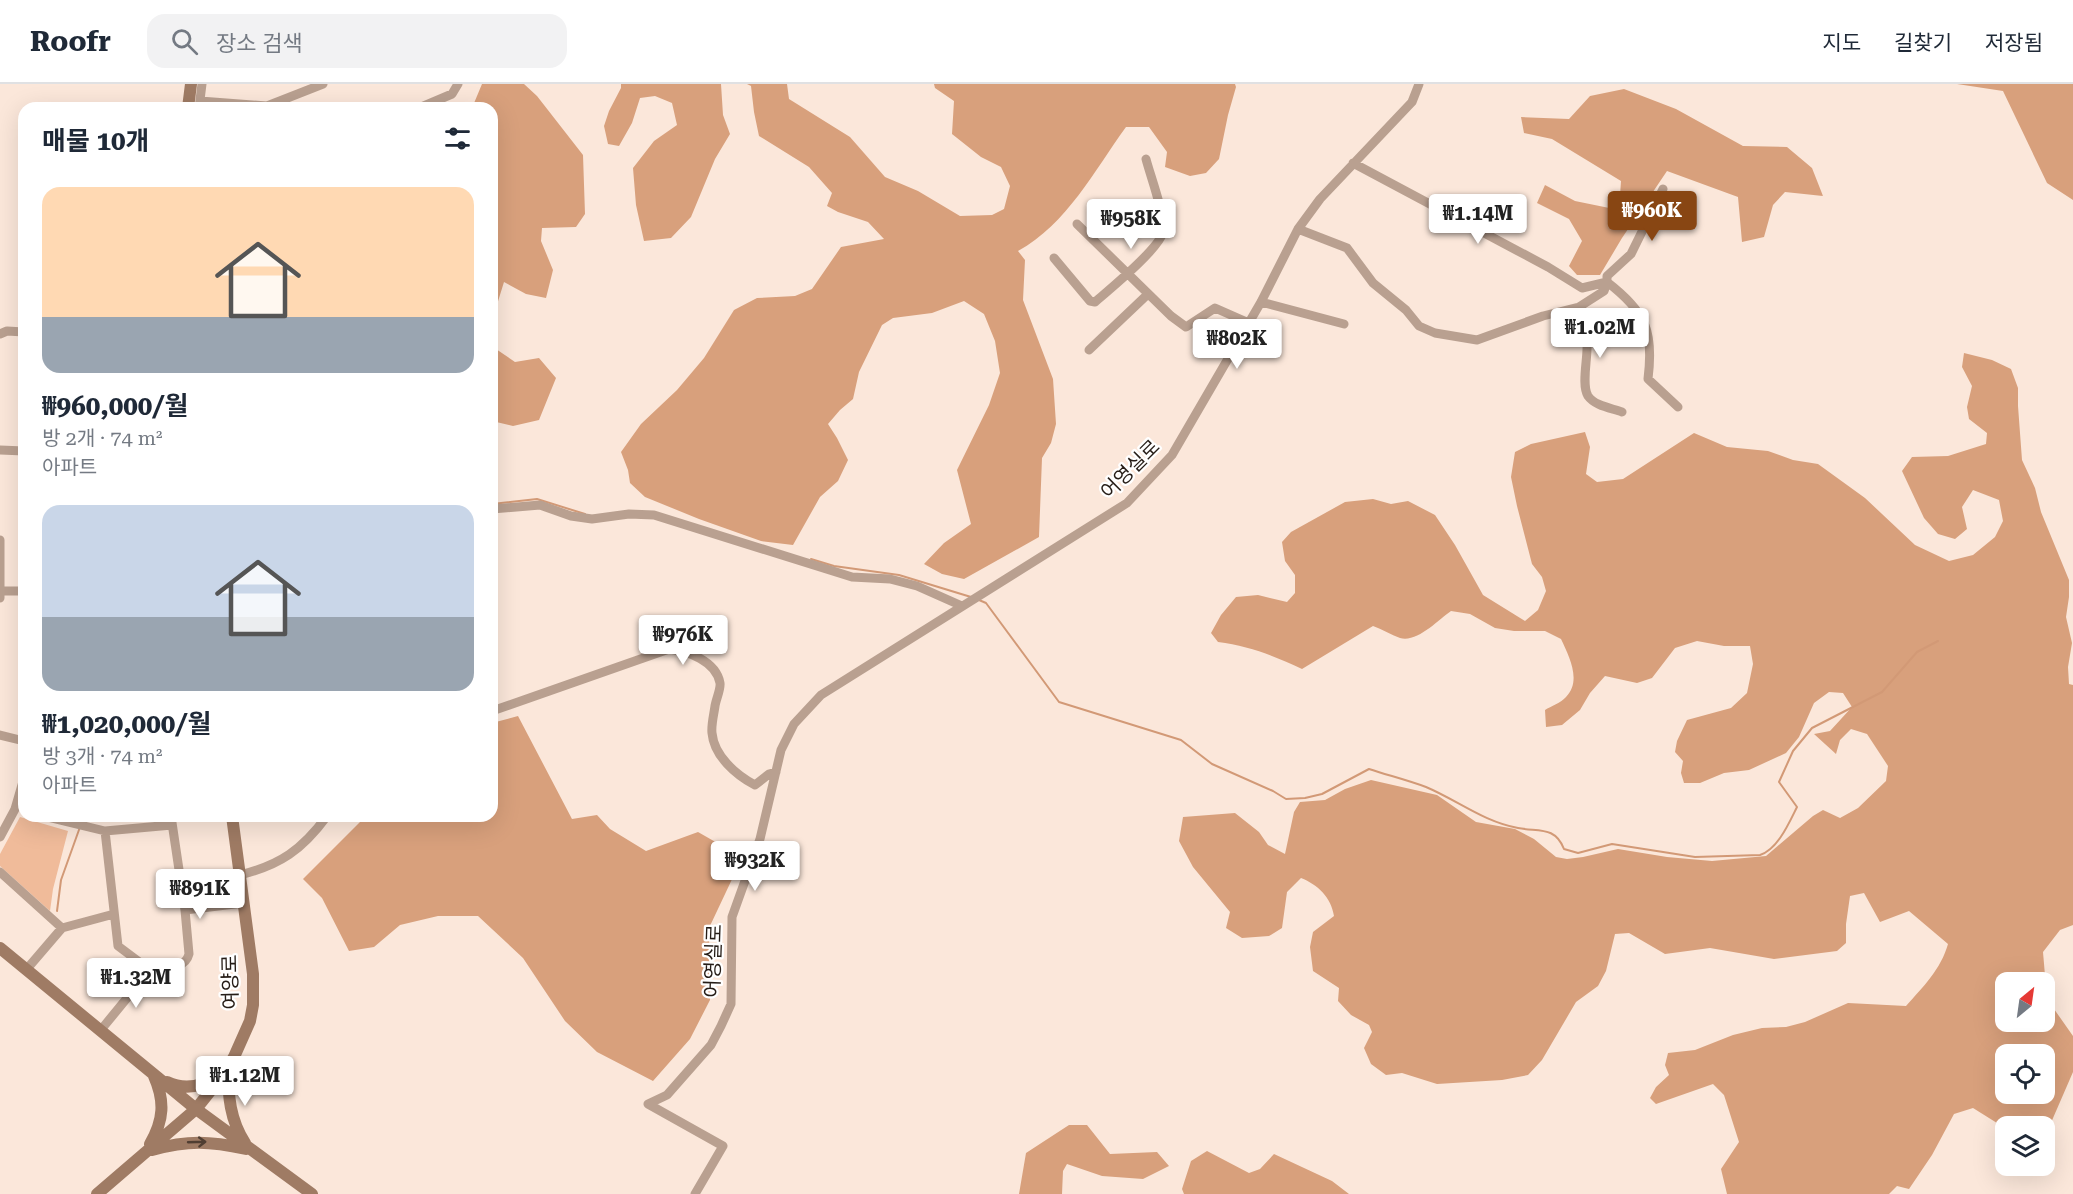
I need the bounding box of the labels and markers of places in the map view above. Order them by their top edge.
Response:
pin: ₩960K [1610,191,1694,242]
pin: ₩1.14M [1429,194,1527,245]
pin: ₩958K [1089,199,1173,250]
pin: ₩1.02M [1551,308,1649,359]
pin: ₩802K [1195,319,1279,370]
pin: ₩976K [641,615,725,666]
pin: ₩932K [713,841,797,892]
pin: ₩891K [158,869,242,920]
pin: ₩1.32M [87,958,185,1009]
pin: ₩1.12M [196,1056,294,1107]

